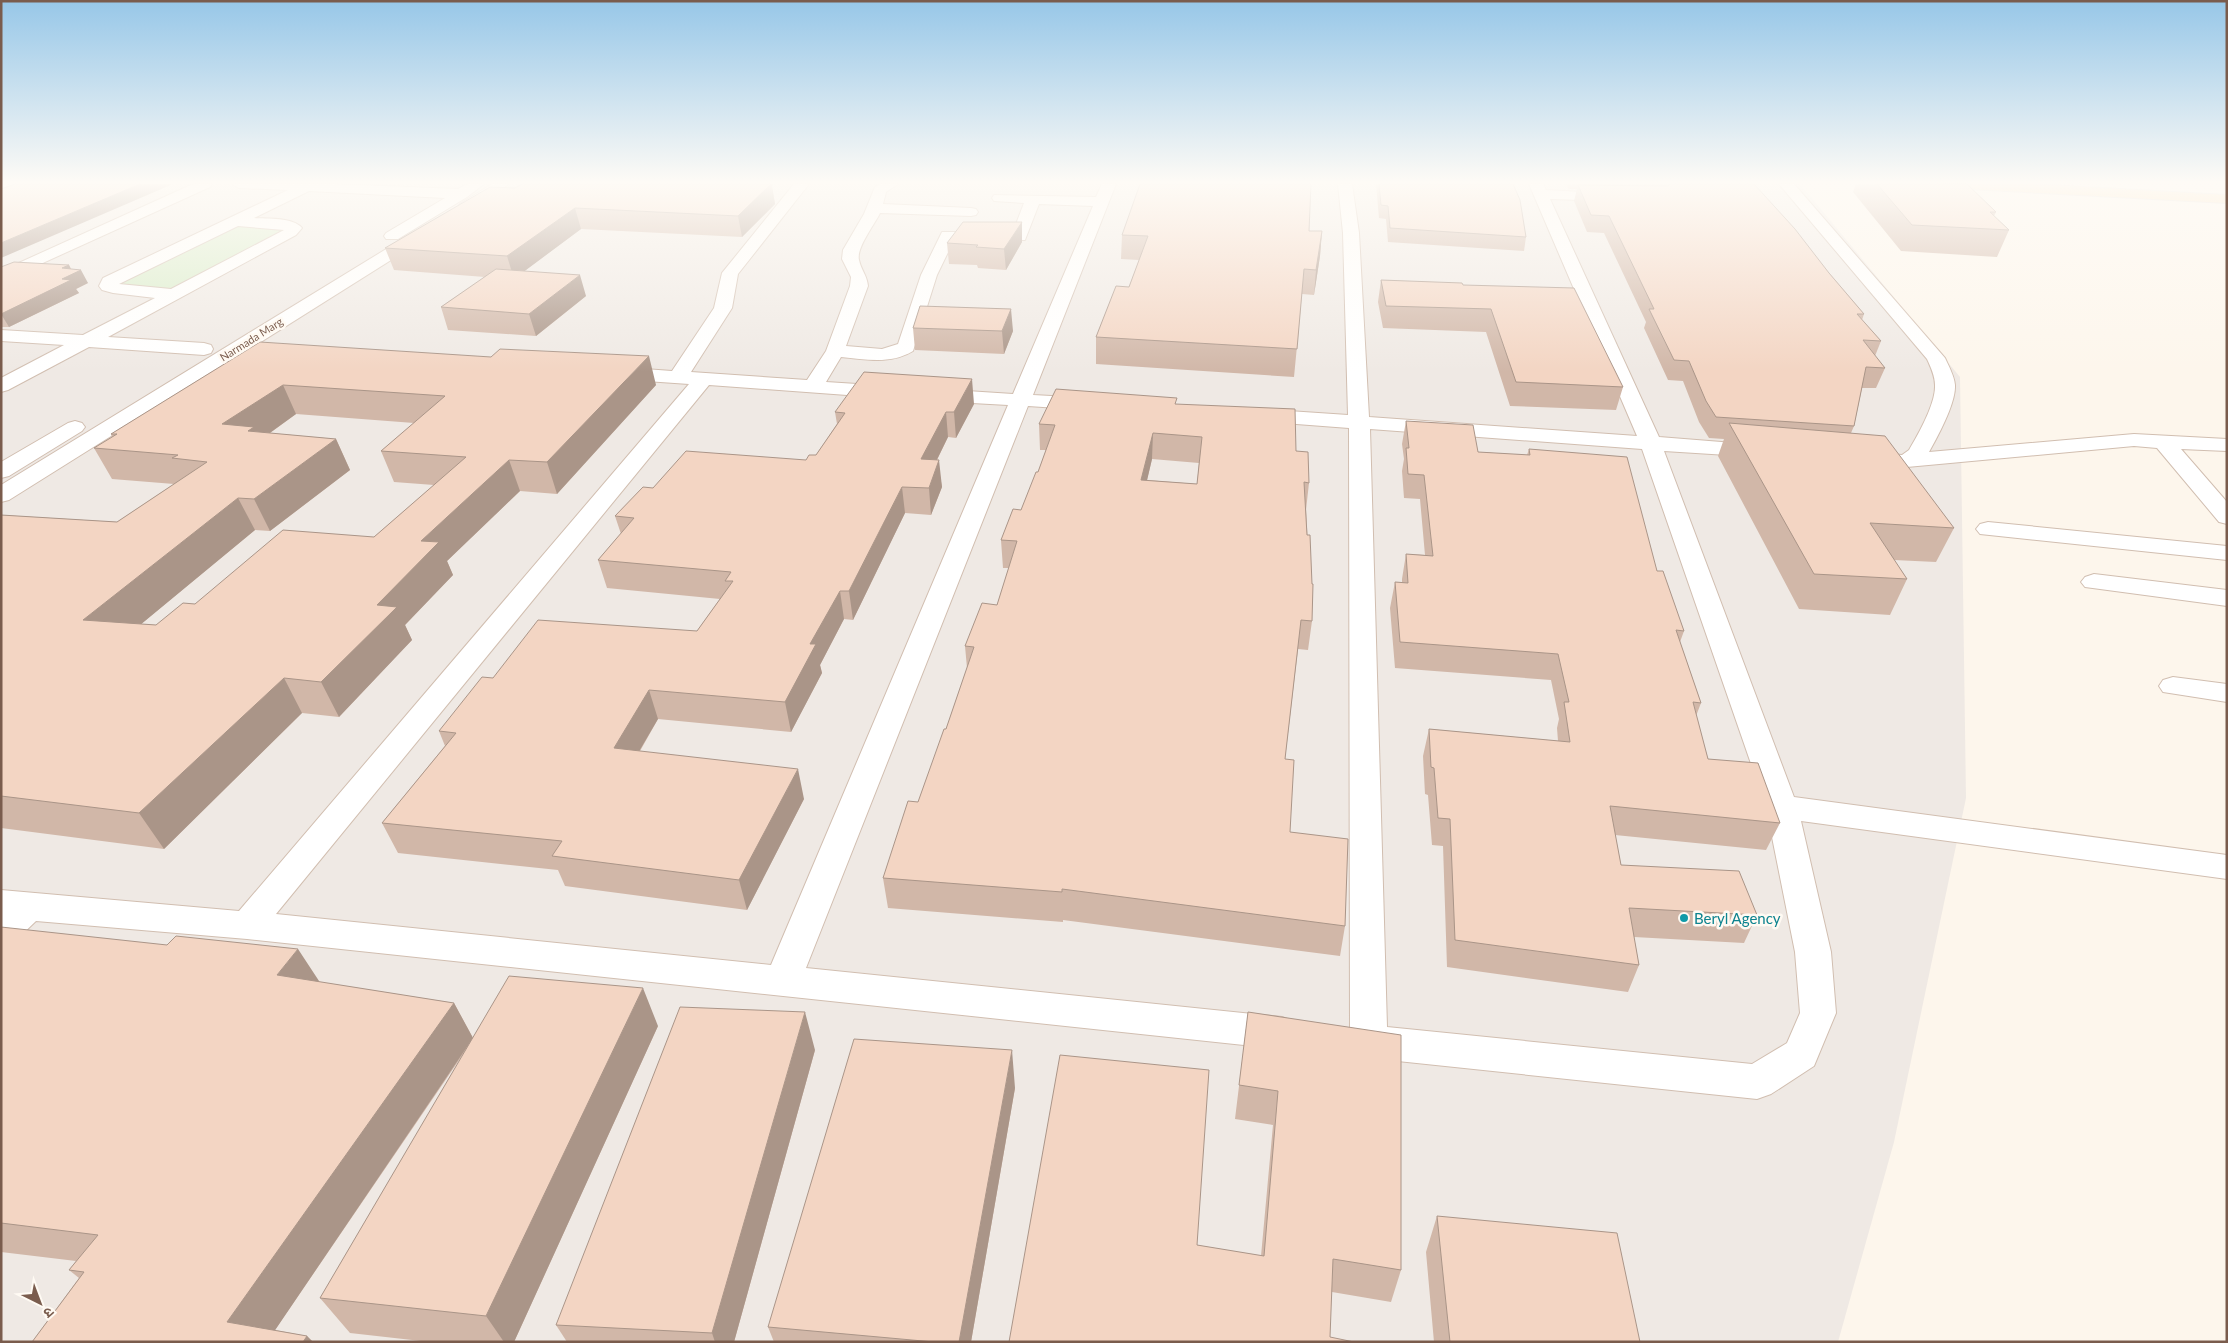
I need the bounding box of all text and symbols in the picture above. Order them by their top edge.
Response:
street label: Narmada Marg [217,314,285,364]
place label: Beryl Agency [1694,909,1781,927]
marker: Beryl Agency [1678,912,1690,924]
north arrow [15,1278,65,1328]
text: उ [40,1304,58,1323]

